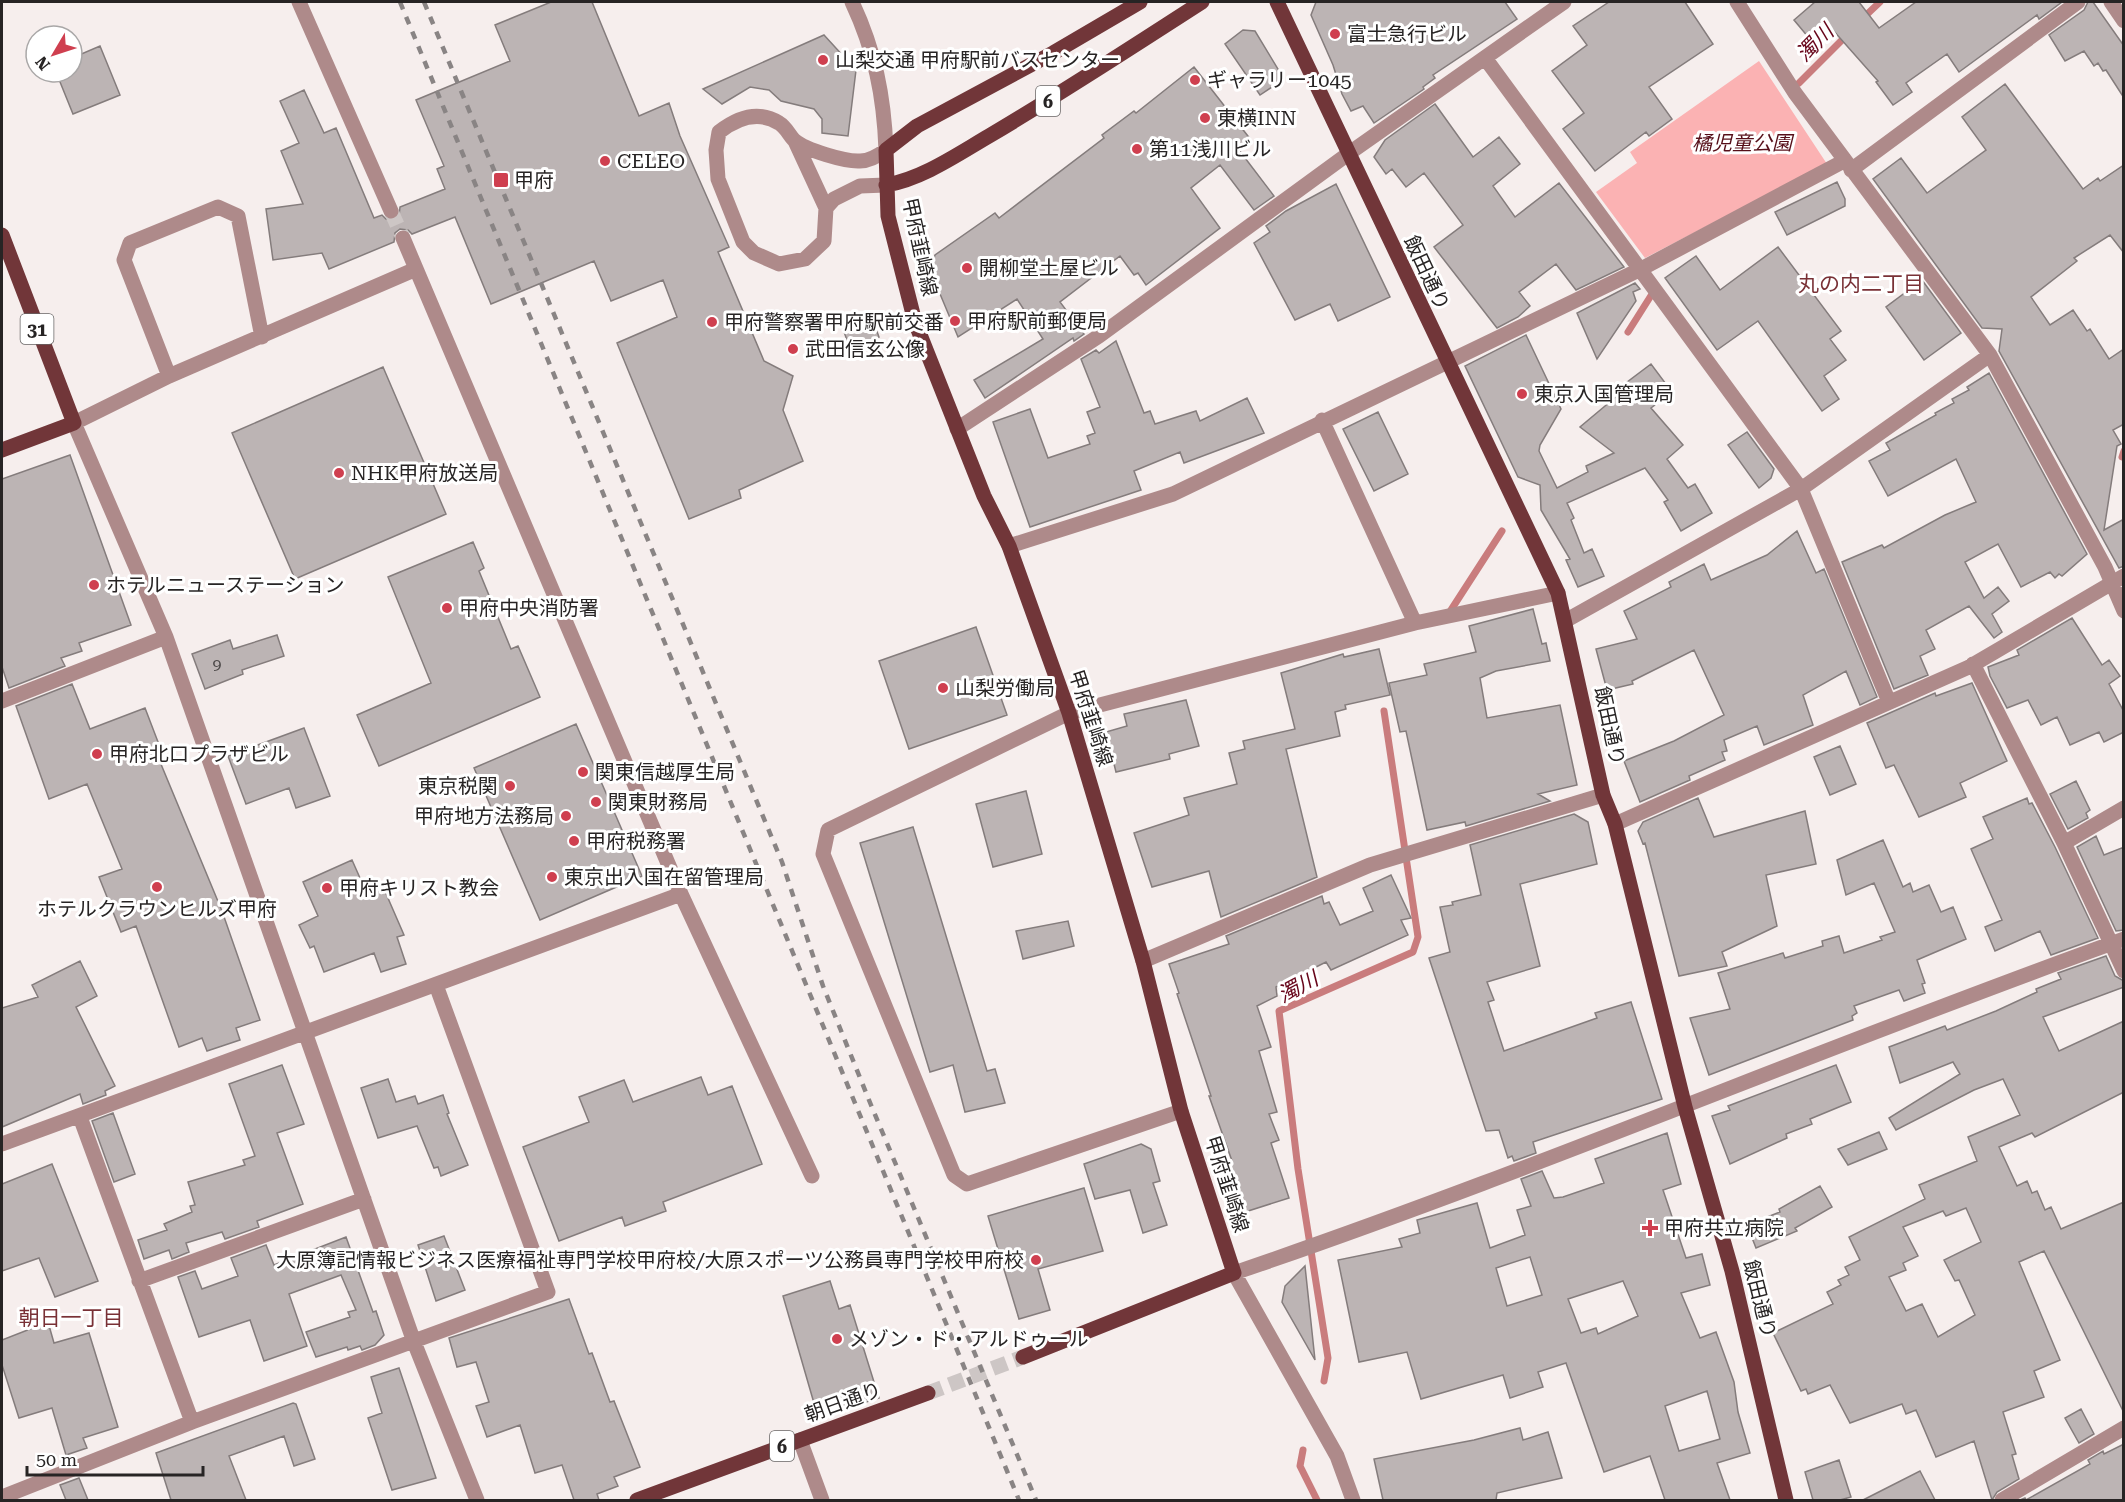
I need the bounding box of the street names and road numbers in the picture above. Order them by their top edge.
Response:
road number: 6 [1036,86,1060,116]
street label: 甲府韮崎線 [898,196,942,298]
street label: 飯田通り [1399,232,1455,314]
road number: 31 [20,314,54,344]
street label: 甲府韮崎線 [1064,667,1118,769]
street label: 飯田通り [1590,684,1630,768]
street label: 甲府韮崎線 [1200,1133,1254,1235]
street label: 飯田通り [1739,1257,1781,1341]
street label: 朝日通り [801,1377,885,1427]
road number: 6 [770,1431,794,1461]

